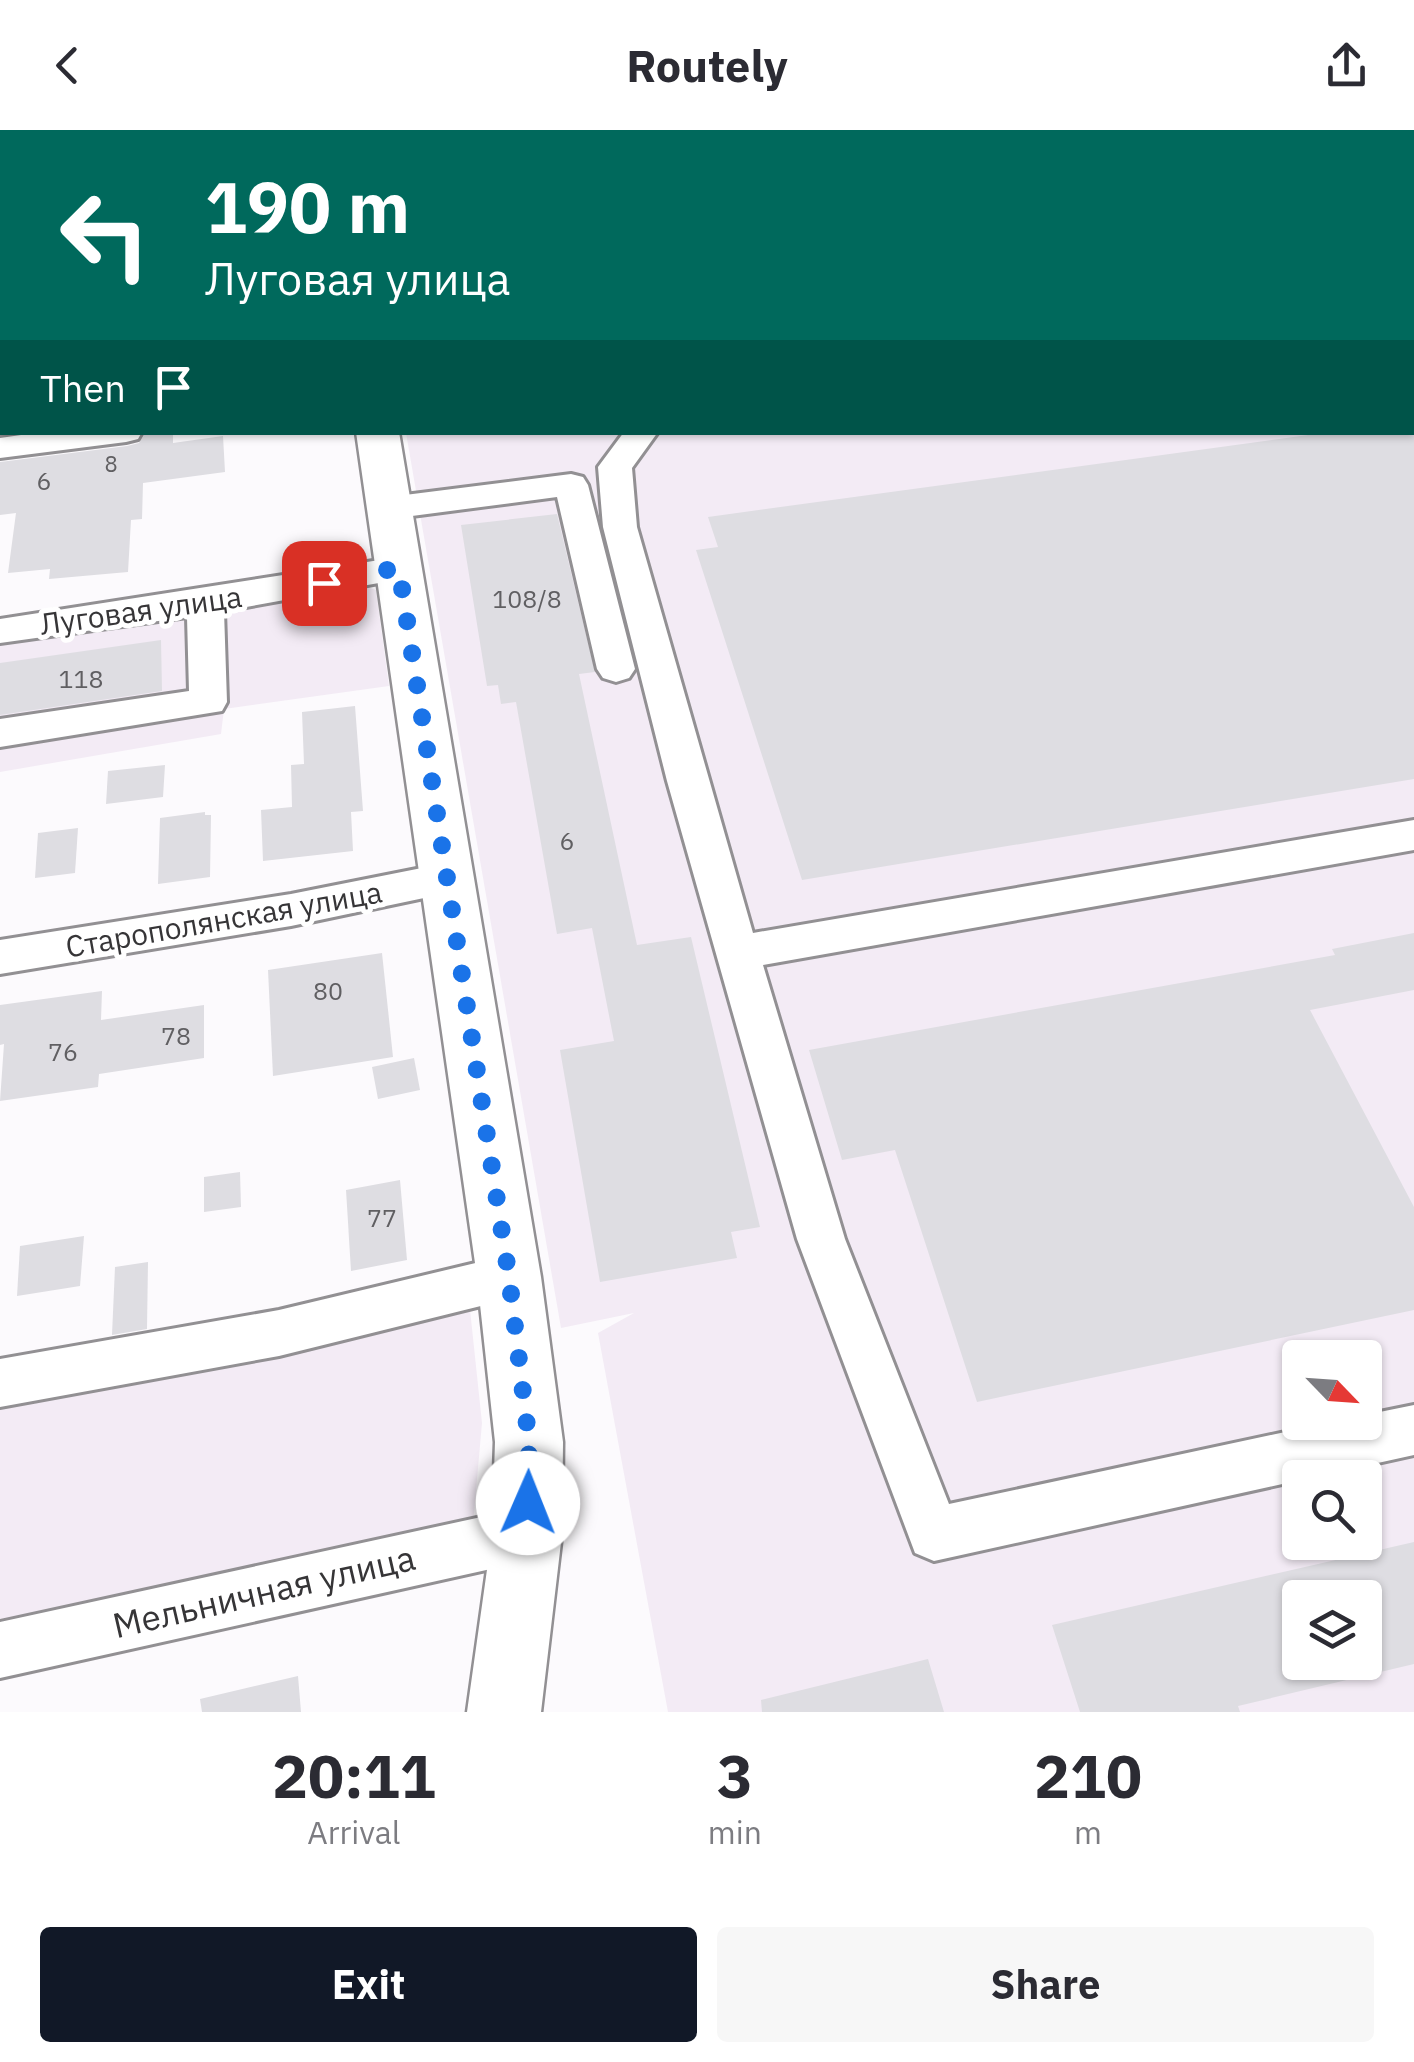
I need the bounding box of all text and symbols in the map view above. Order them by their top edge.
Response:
text: Routely [626,36,788,94]
icon: back [40,38,95,93]
icon: share [1319,38,1374,93]
text: 190 m [205,161,410,252]
icon: left [40,170,170,300]
text: Луговая улица [205,249,510,307]
icon: arrive [146,360,201,415]
text: Then [40,363,126,412]
house number: 8 [104,449,118,478]
house number: 6 [36,464,52,497]
pin [282,541,367,626]
icon: arrive [297,556,352,611]
street label: Луговая улица [37,576,244,643]
house number: 108/8 [492,582,562,615]
house number: 118 [58,662,104,695]
house number: 6 [559,824,575,857]
street label: Старополянская улица [62,871,385,966]
house number: 80 [313,974,343,1007]
house number: 78 [161,1019,191,1052]
house number: 76 [48,1035,78,1068]
house number: 77 [367,1201,397,1234]
north arrow [1282,1340,1382,1440]
map controls [1282,1340,1382,1680]
position arrow [476,1451,580,1555]
button: search [1282,1460,1382,1560]
street label: Мельничная улица [108,1534,419,1648]
button: layers [1282,1580,1382,1680]
text: 20:11 [272,1736,436,1815]
text: 3 [717,1736,753,1815]
text: 210 [1034,1736,1142,1815]
text: Arrival [307,1811,401,1853]
text: min [708,1811,762,1853]
text: m [1074,1811,1102,1853]
button: Exit [40,1927,697,2042]
button: Share [717,1927,1374,2042]

